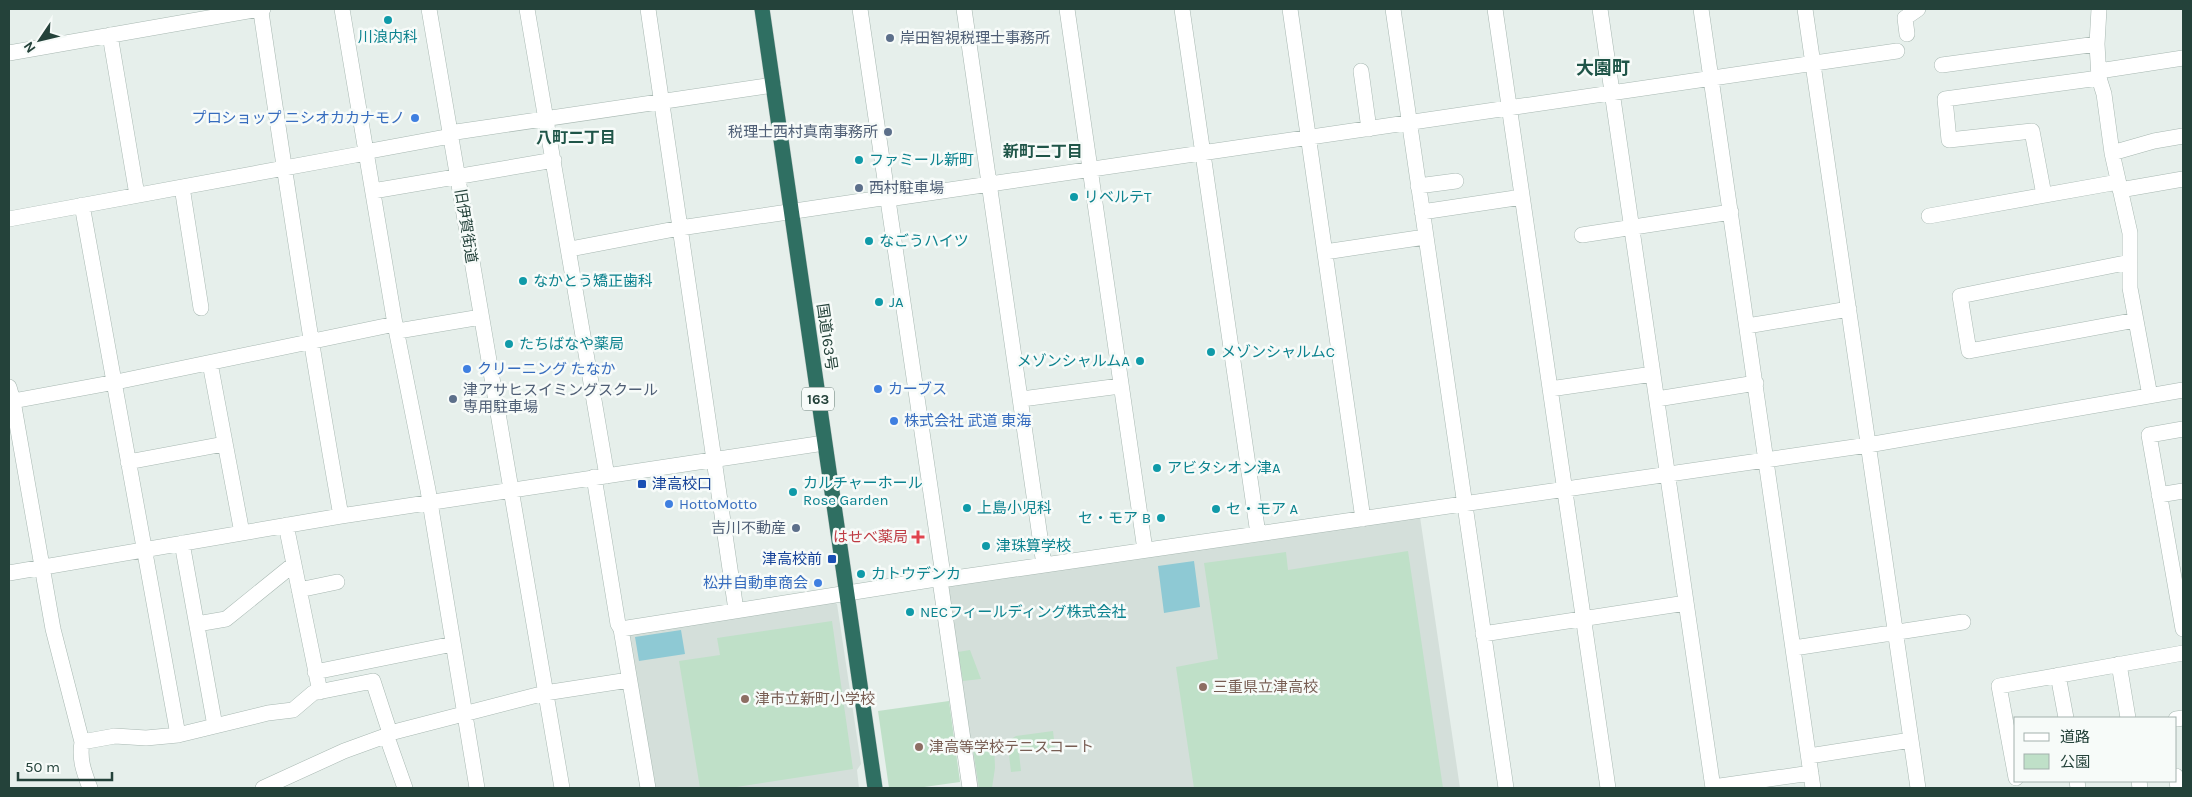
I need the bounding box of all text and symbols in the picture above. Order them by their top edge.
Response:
marker: 川浪内科 [382,14,394,26]
north arrow [15,15,65,65]
place label: 川浪内科 [358,28,418,46]
place label: 岸田智視税理士事務所 [900,29,1050,47]
marker: 岸田智視税理士事務所 [884,32,896,44]
text: N [20,38,40,56]
district label: 大園町 [1576,57,1630,79]
place label: プロショップ ニシオカカナモノ [191,109,405,127]
marker: プロショップ ニシオカカナモノ [409,112,421,124]
place label: 税理士西村真南事務所 [728,123,878,141]
marker: 税理士西村真南事務所 [882,126,894,138]
district label: 八町二丁目 [536,128,616,147]
district label: 新町二丁目 [1003,142,1083,161]
place label: ファミール新町 [869,151,974,169]
marker: ファミール新町 [853,154,865,166]
place label: 西村駐車場 [869,179,944,197]
marker: 西村駐車場 [853,182,865,194]
street label: 旧伊賀街道 [451,188,481,264]
place label: リベルテT [1084,188,1152,206]
marker: リベルテT [1068,191,1080,203]
place label: なごうハイツ [879,232,969,250]
marker: なごうハイツ [863,235,875,247]
place label: なかとう矯正歯科 [533,272,653,290]
marker: なかとう矯正歯科 [517,275,529,287]
place label: JA [889,293,904,311]
marker: JA [873,296,885,308]
street label: 国道163号 [813,302,841,372]
place label: たちばなや薬局 [519,335,624,353]
marker: たちばなや薬局 [503,338,515,350]
place label: メゾンシャルムC [1221,343,1335,361]
marker: メゾンシャルムC [1205,346,1217,358]
place label: メゾンシャルムA [1017,352,1130,370]
marker: メゾンシャルムA [1134,355,1146,367]
place label: クリーニング たなか [477,360,616,378]
marker: クリーニング たなか [461,363,473,375]
place label: カーブス [888,380,947,398]
place label: 津アサヒスイミングスクール 専用駐車場 [463,381,658,416]
marker: カーブス [872,383,884,395]
road number: 163 [802,388,834,410]
marker: 津アサヒスイミングスクール 専用駐車場 [447,393,459,405]
place label: 株式会社 武道 東海 [904,412,1031,430]
marker: 株式会社 武道 東海 [888,415,900,427]
place label: アビタシオン津A [1167,459,1281,477]
marker: アビタシオン津A [1151,462,1163,474]
place label: カルチャーホール Rose Garden [803,474,923,509]
place label: 津高校口 [652,475,712,493]
marker: 津高校口 [636,478,648,490]
marker: カルチャーホール Rose Garden [787,486,799,498]
place label: HottoMotto [679,495,757,513]
marker: HottoMotto [663,498,675,510]
place label: 上島小児科 [977,499,1052,517]
place label: セ・モア A [1226,500,1299,518]
marker: 上島小児科 [961,502,973,514]
marker: セ・モア A [1210,503,1222,515]
place label: セ・モア B [1078,509,1151,527]
marker: セ・モア B [1155,512,1167,524]
place label: 吉川不動産 [711,519,786,537]
marker: 吉川不動産 [790,522,802,534]
place label: はせべ薬局 [833,528,908,546]
marker: はせべ薬局 [912,531,924,543]
place label: 津珠算学校 [996,537,1071,555]
marker: 津珠算学校 [980,540,992,552]
place label: 津高校前 [762,550,822,568]
marker: 津高校前 [826,553,838,565]
place label: カトウデンカ [871,565,961,583]
marker: カトウデンカ [855,568,867,580]
place label: 松井自動車商会 [703,574,808,592]
marker: 松井自動車商会 [812,577,824,589]
place label: NECフィールディング株式会社 [920,603,1127,621]
marker: NECフィールディング株式会社 [904,606,916,618]
place label: 三重県立津高校 [1213,678,1318,696]
marker: 三重県立津高校 [1197,681,1209,693]
place label: 津市立新町小学校 [755,690,875,708]
marker: 津市立新町小学校 [739,693,751,705]
legend [2014,717,2177,782]
text: 道路 [2060,728,2090,746]
place label: 津高等学校テニスコート [929,738,1094,756]
marker: 津高等学校テニスコート [913,741,925,753]
scale bar [18,750,111,782]
text: 公園 [2060,753,2090,771]
text: 50 m [25,758,60,776]

